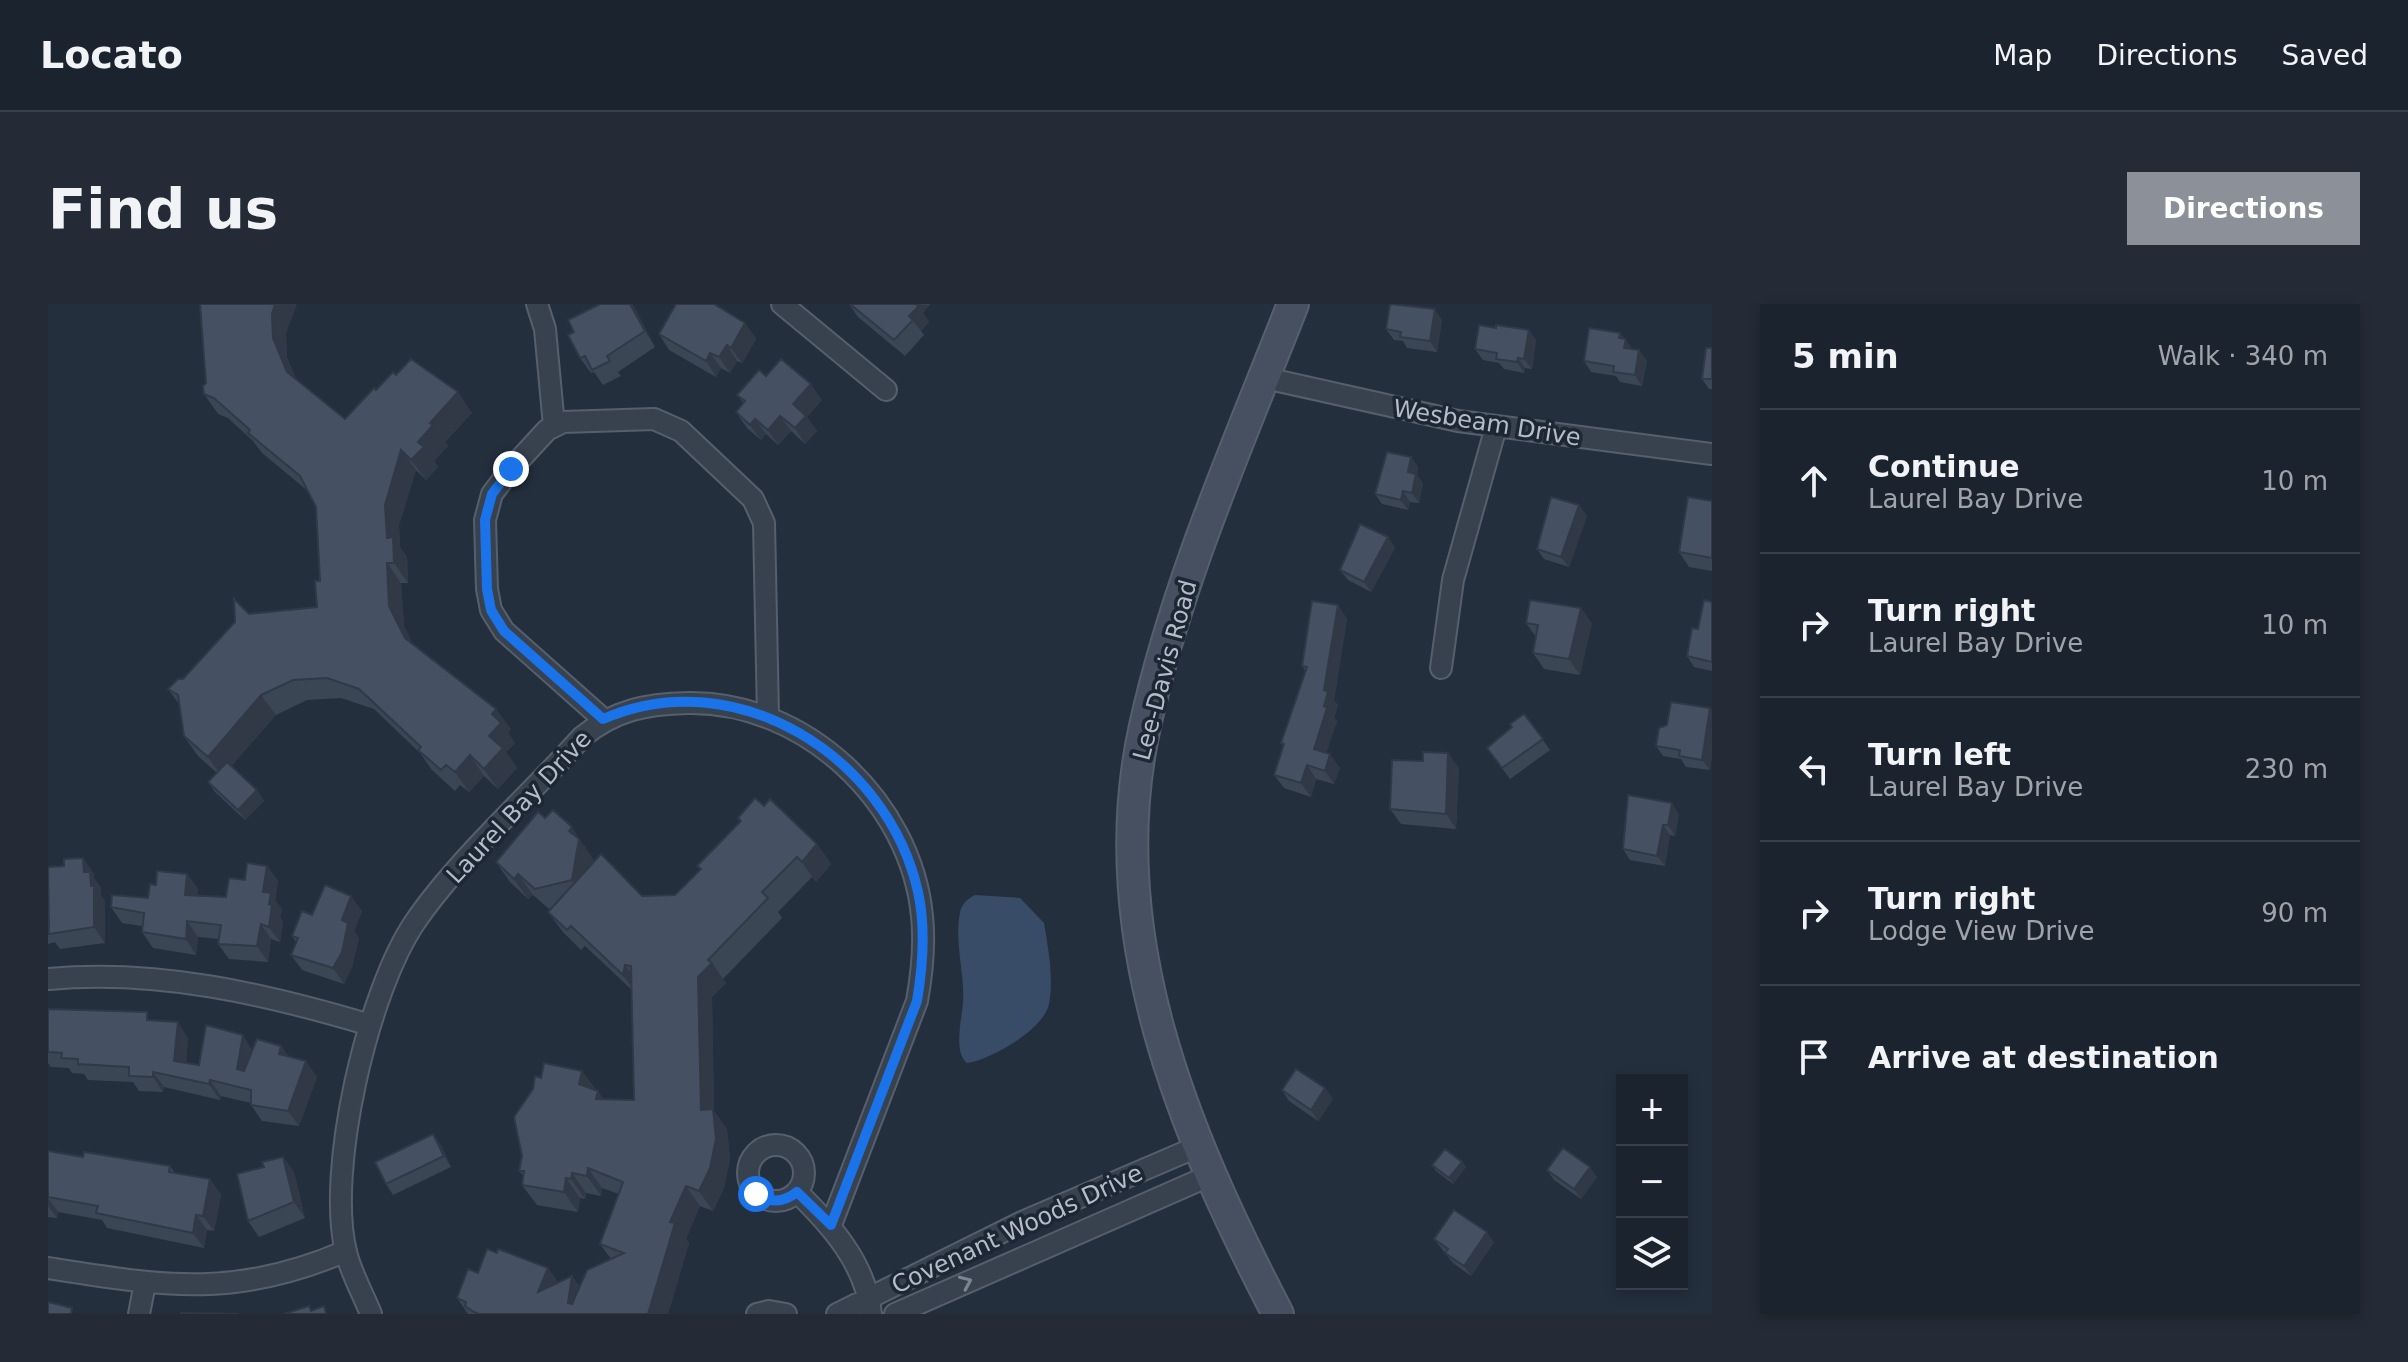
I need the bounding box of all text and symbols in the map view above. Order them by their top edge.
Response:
text: Locato [40,33,183,77]
text: Map [1993,39,2052,72]
text: Directions [2096,39,2237,72]
text: Saved [2281,39,2368,72]
button: Directions [2127,172,2360,245]
text: Find us [48,176,278,241]
text: 5 min [1792,336,1899,376]
text: Walk · 340 m [2158,341,2328,371]
street label: Wesbeam Drive [1391,394,1583,452]
text: Continue [1868,449,2020,484]
route end [493,451,529,487]
icon: ahead [1792,459,1836,503]
text: 10 m [2261,466,2328,496]
text: Laurel Bay Drive [1868,484,2083,514]
street label: Lee-Davis Road [1127,577,1203,763]
text: Turn right [1868,593,2035,628]
icon: right [1792,603,1836,647]
text: 10 m [2261,610,2328,640]
text: Laurel Bay Drive [1868,628,2083,658]
street label: Laurel Bay Drive [441,725,597,889]
text: Turn left [1868,737,2011,772]
icon: left [1792,747,1836,791]
text: 230 m [2245,754,2328,784]
text: Laurel Bay Drive [1868,772,2083,802]
text: Turn right [1868,881,2035,916]
icon: right [1792,891,1836,935]
text: 90 m [2261,898,2328,928]
text: Lodge View Drive [1868,916,2094,946]
icon: arrive [1792,1035,1836,1079]
text: Arrive at destination [1868,1040,2219,1075]
map controls [1616,1074,1688,1290]
button: + [1616,1074,1688,1146]
button: − [1616,1146,1688,1218]
street label: Covenant Woods Drive [887,1158,1147,1300]
route start [738,1176,774,1212]
button: layers [1616,1218,1688,1290]
one-way arrow [958,1276,973,1292]

